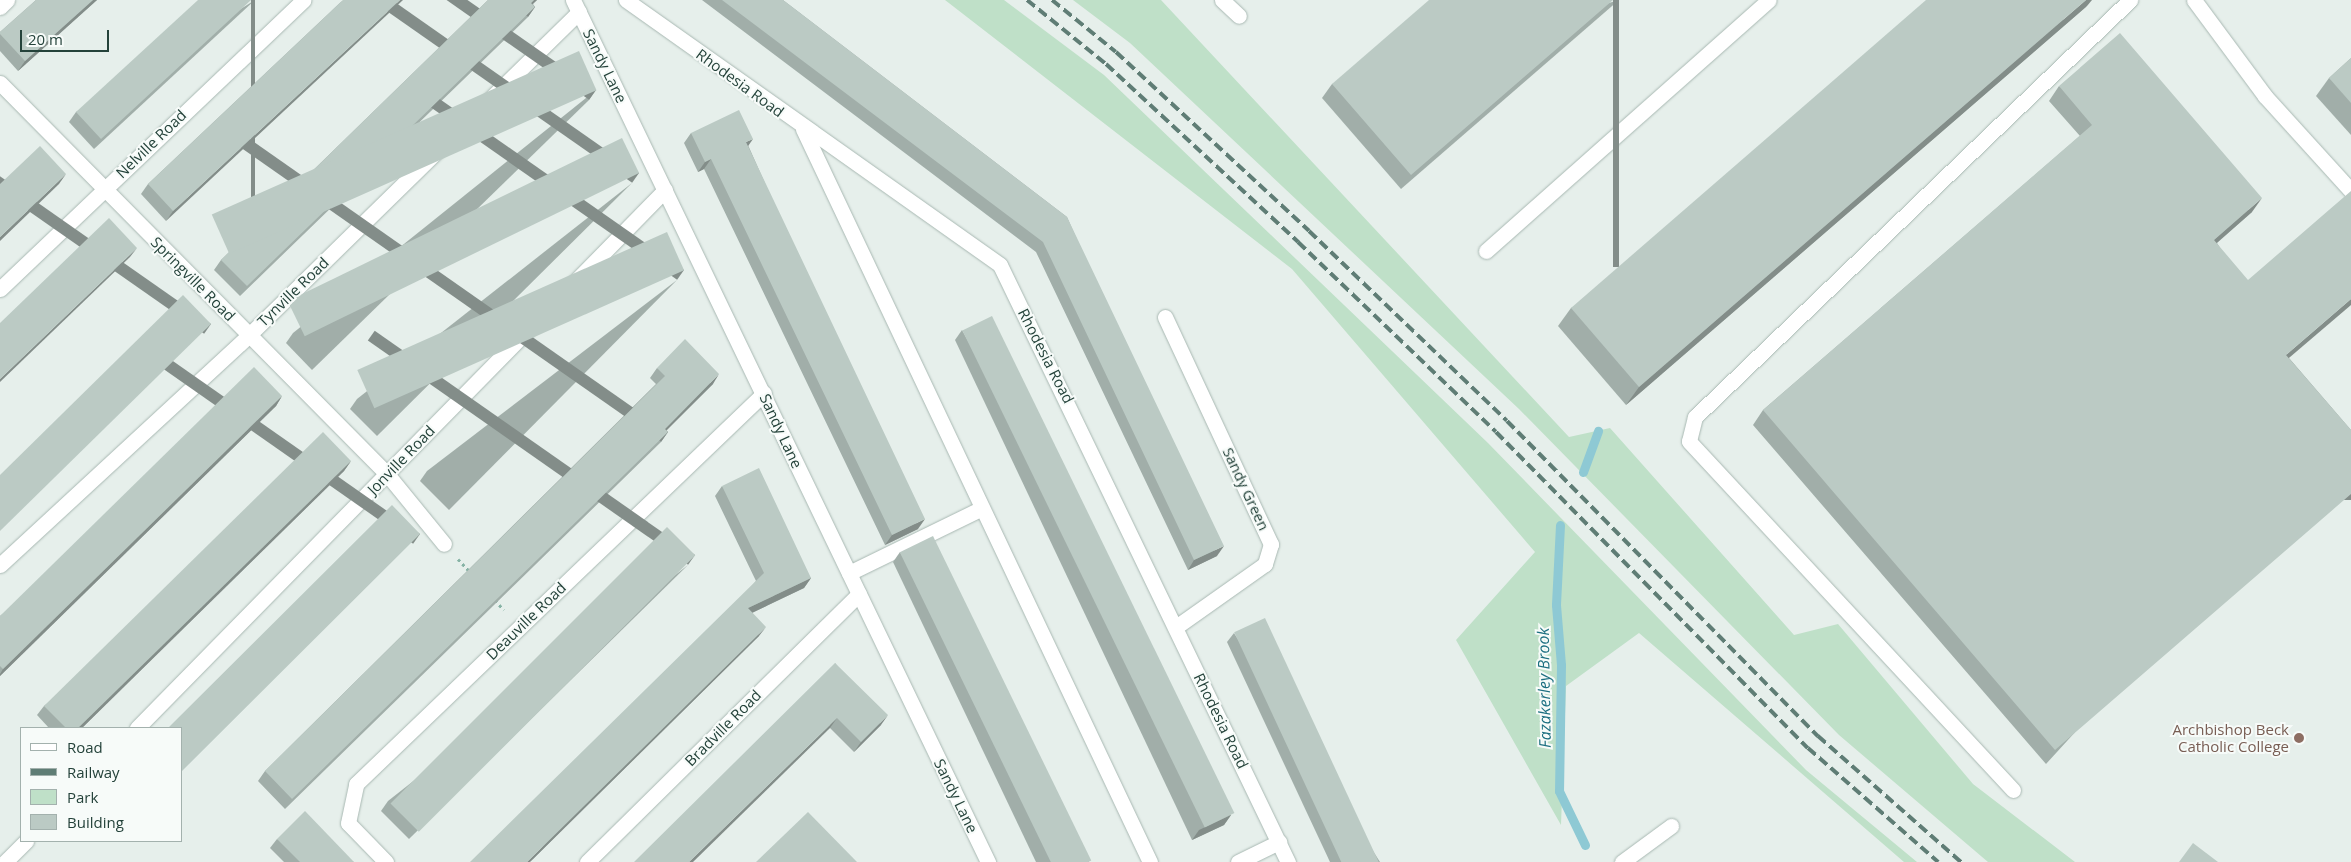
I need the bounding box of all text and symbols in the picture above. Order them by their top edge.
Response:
scale bar [22,20,111,52]
street label: Sandy Lane [579,26,631,106]
text: 20 m [28,29,63,49]
street label: Rhodesia Road [693,45,787,121]
street label: Nelville Road [112,106,190,182]
street label: Springville Road [147,233,239,325]
street label: Tynville Road [254,254,332,330]
street label: Rhodesia Road [1014,306,1078,406]
street label: Sandy Lane [756,391,806,471]
street label: Jonville Road [364,422,438,498]
street label: Sandy Green [1219,445,1273,533]
street label: Deauville Road [482,578,570,664]
water label: Fazakerley Brook [1533,628,1555,748]
street label: Rhodesia Road [1190,670,1252,772]
street label: Bradville Road [681,686,765,770]
place label: Archbishop Beck Catholic College [2172,720,2289,755]
legend [20,727,182,842]
marker: Archbishop Beck Catholic College [2293,732,2305,744]
text: Road [67,737,103,757]
street label: Sandy Lane [930,756,982,836]
text: Railway [67,762,120,782]
text: Park [67,787,98,807]
text: Building [67,812,124,832]

